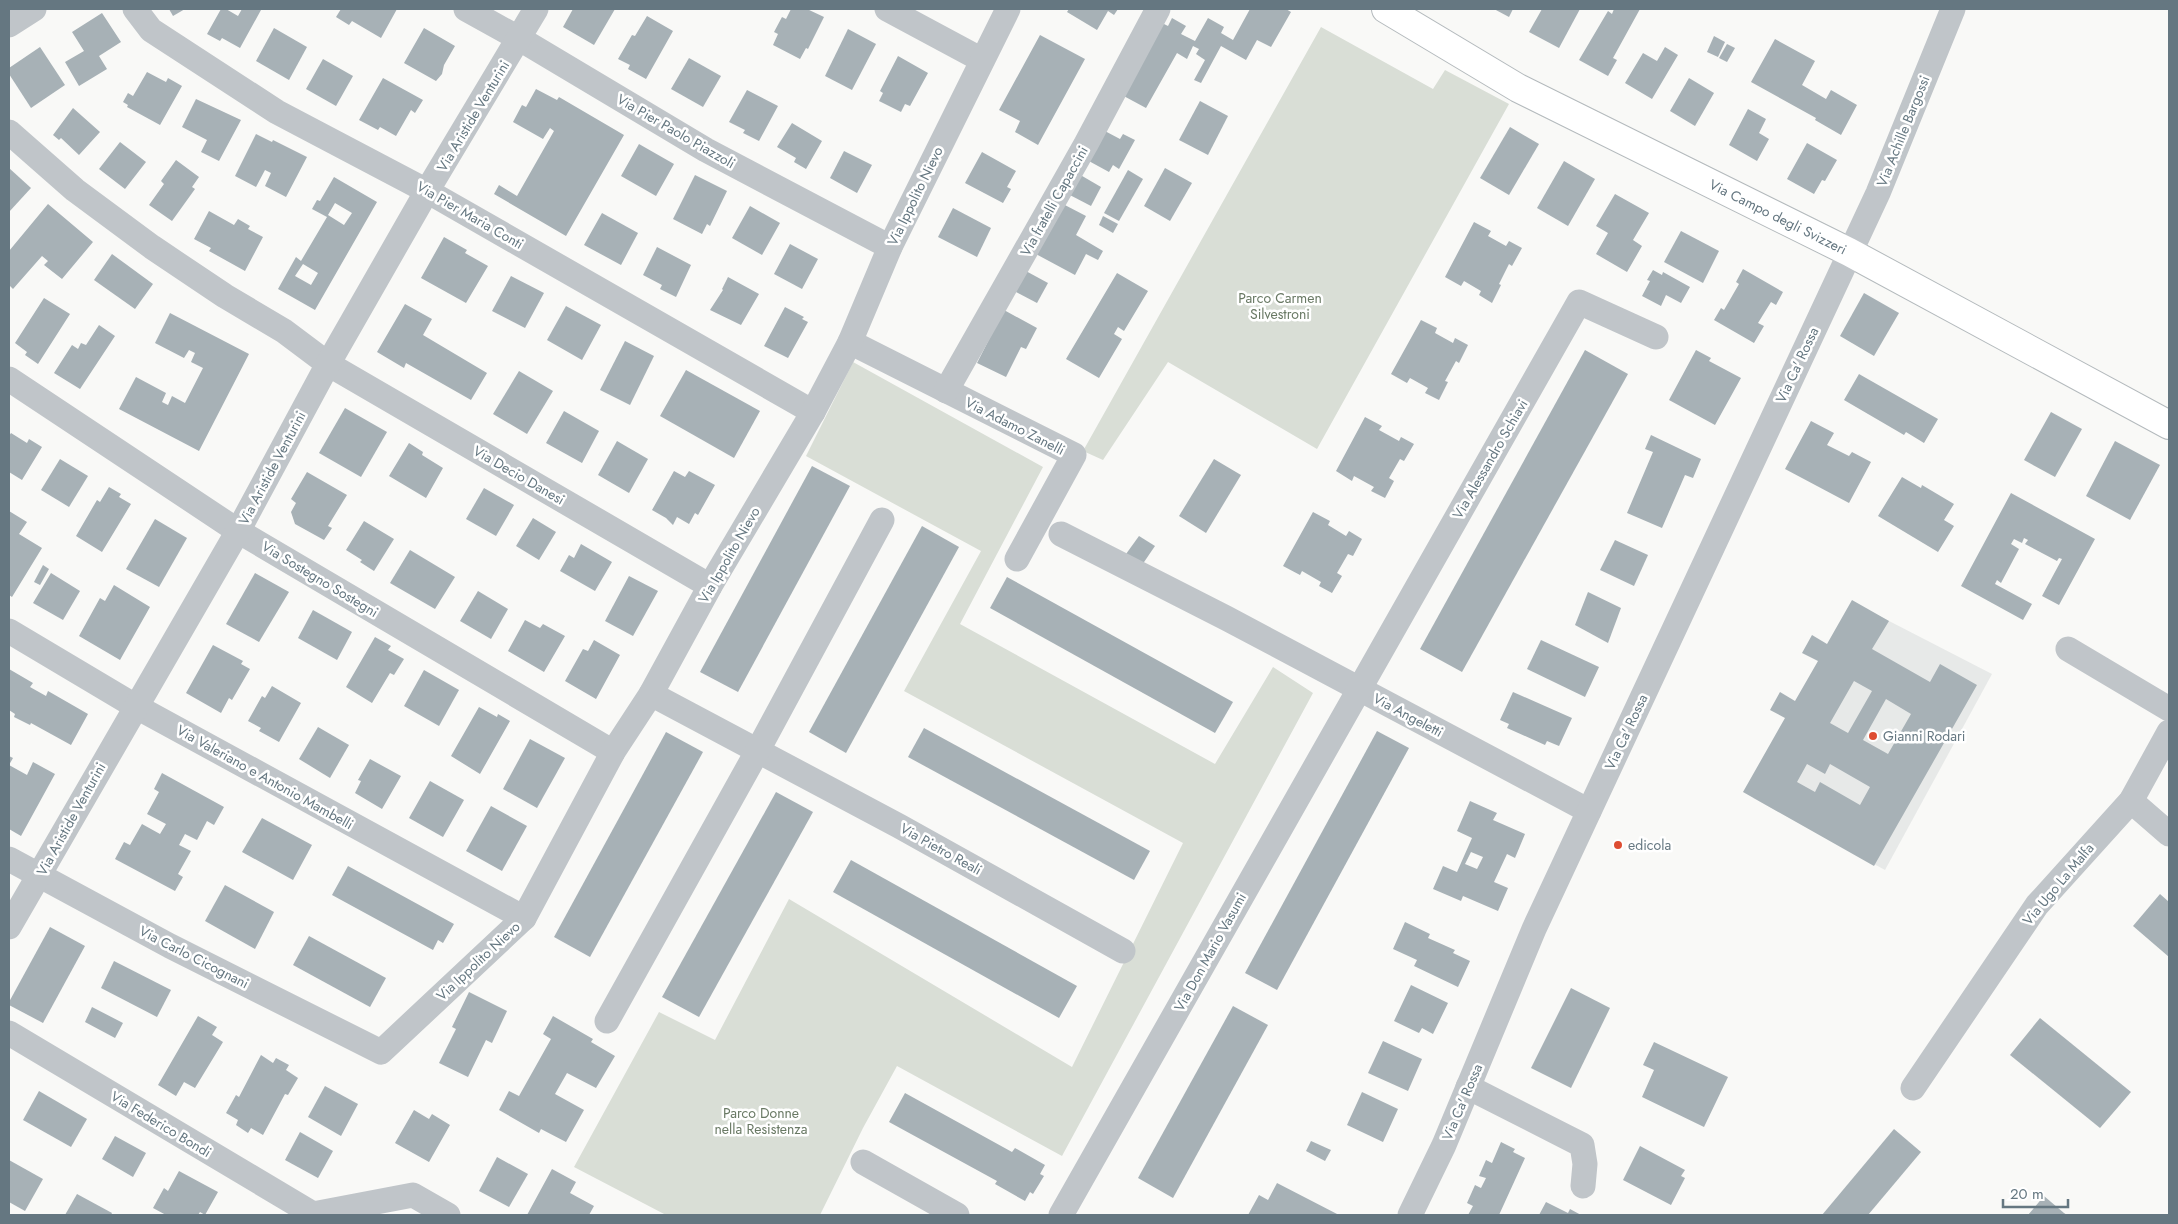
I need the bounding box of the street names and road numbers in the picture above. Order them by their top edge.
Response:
street label: Via Aristide Venturini [432,57,514,175]
street label: Via Achille Bargossi [1872,72,1934,190]
street label: Via Pier Paolo Piazzoli [613,89,739,173]
street label: Via fratelli Capaccini [1015,142,1093,260]
street label: Via Ippolito Nievo [882,143,948,249]
street label: Via Campo degli Svizzeri [1706,174,1850,259]
street label: Via Pier Maria Conti [413,176,527,254]
street label: Via Ca' Rossa [1771,324,1823,406]
street label: Via Adamo Zanelli [962,392,1068,460]
street label: Via Alessandro Schiavi [1448,396,1532,522]
street label: Via Aristide Venturini [234,408,310,528]
street label: Via Decio Danesi [469,441,569,509]
street label: Via Ippolito Nievo [693,503,765,607]
street label: Via Sostegno Sostegni [258,536,382,622]
street label: Via Angeletti [1370,688,1446,742]
street label: Via Ca' Rossa [1600,691,1652,773]
street label: Via Valeriano e Antonio Mambelli [173,720,357,834]
street label: Via Aristide Venturini [32,759,110,879]
street label: Via Pietro Reali [896,818,986,880]
street label: Via Ugo La Malfa [2018,839,2098,929]
street label: Via Don Mario Vasumi [1169,889,1251,1015]
street label: Via Ippolito Nievo [432,917,525,1005]
street label: Via Carlo Cicognani [136,921,252,993]
street label: Via Ca' Rossa [1437,1061,1487,1143]
street label: Via Federico Bondi [107,1086,215,1162]

